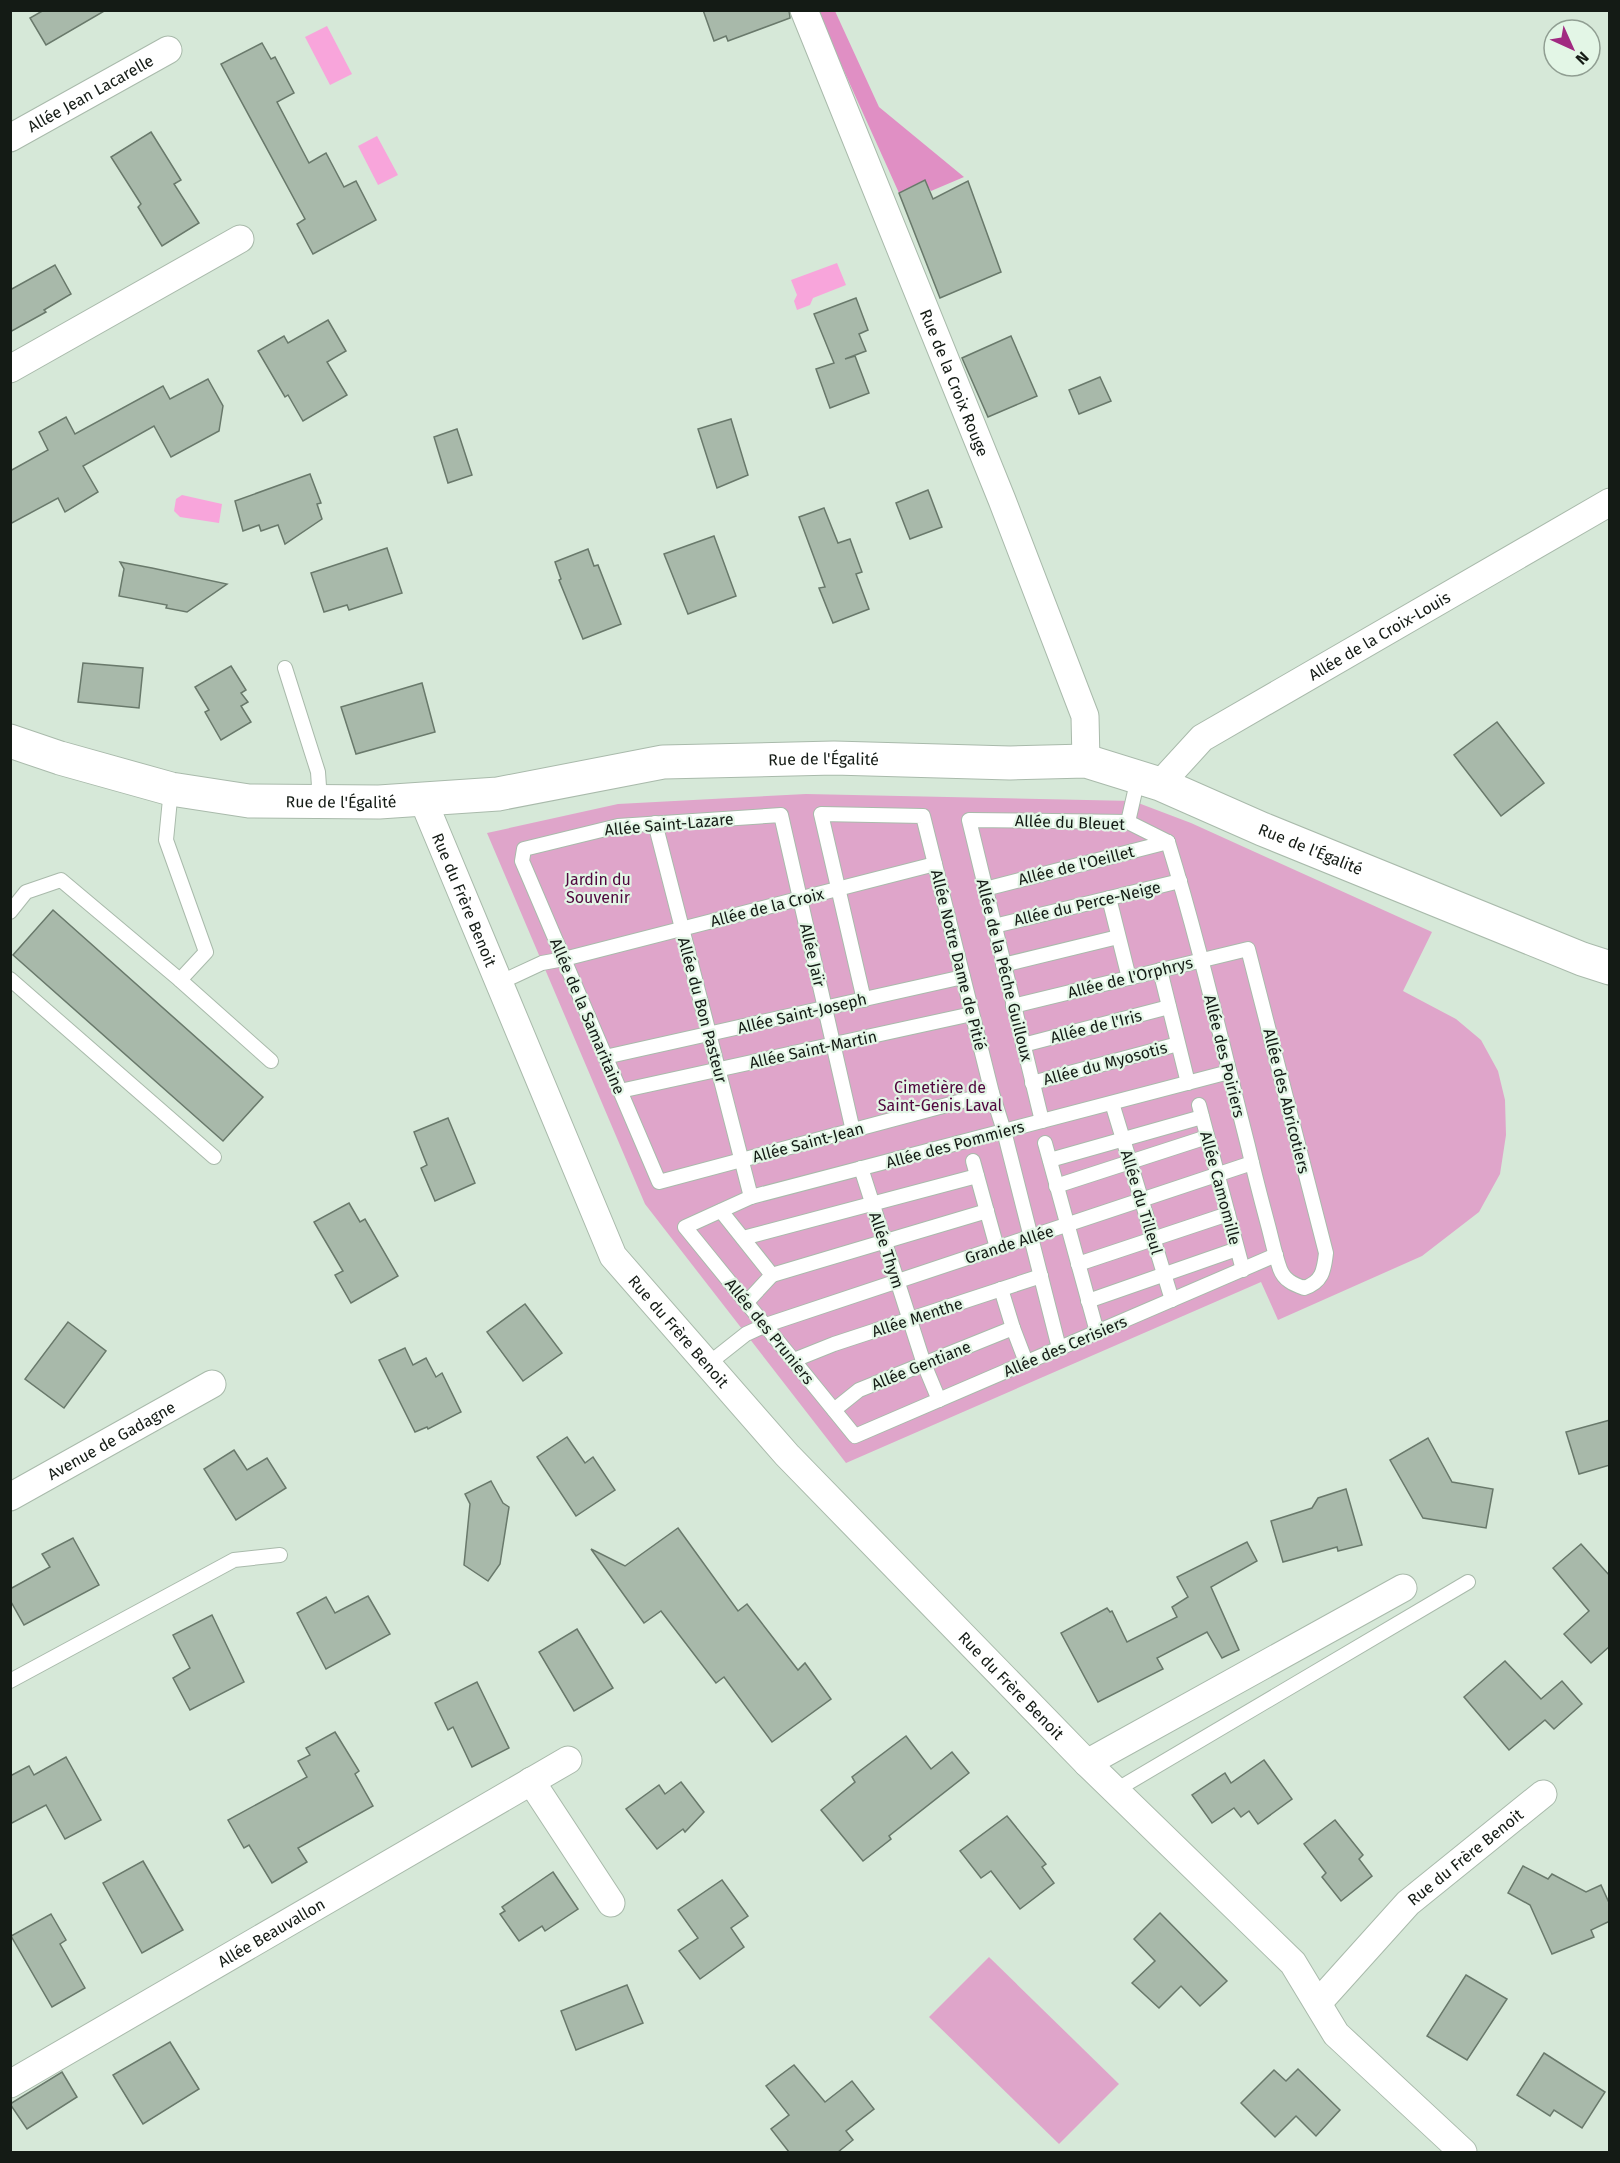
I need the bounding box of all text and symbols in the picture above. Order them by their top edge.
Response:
north arrow [1542,18,1602,78]
text: N [1572,48,1593,69]
street label: Allée Jean Lacarelle [24,51,157,136]
street label: Rue de la Croix Rouge [916,306,992,459]
street label: Allée de la Croix-Louis [1305,588,1454,684]
street label: Rue de l'Égalité [768,748,879,770]
street label: Rue de l'Égalité [286,792,397,812]
street label: Allée Saint-Lazare [604,809,734,840]
street label: Allée du Bleuet [1015,811,1126,834]
street label: Rue de l'Égalité [1256,820,1365,879]
street label: Rue du Frère Benoit [428,830,500,970]
street label: Allée de l'Oeillet [1016,842,1136,889]
street label: Allée Notre Dame de Pitié [927,868,990,1053]
park label: Jardin du Souvenir [565,870,631,907]
street label: Allée de la Pêche Guilloux [973,877,1036,1064]
street label: Allée du Perce-Neige [1012,877,1162,930]
street label: Allée de la Croix [708,884,826,931]
street label: Allée Jaïr [796,922,829,989]
street label: Allée de la Samaritaine [546,935,629,1097]
street label: Allée du Bon Pasteur [674,935,731,1086]
street label: Allée de l'Orphrys [1066,953,1195,1002]
street label: Allée Saint-Joseph [736,989,869,1038]
street label: Allée des Poiriers [1200,993,1249,1119]
street label: Allée de l'Iris [1048,1006,1144,1047]
street label: Allée Saint-Martin [748,1027,879,1072]
street label: Allée des Abricotiers [1259,1027,1314,1176]
street label: Allée du Myosotis [1041,1038,1169,1089]
park label: Cimetière de Saint-Genis Laval [878,1078,1003,1115]
street label: Allée des Pommiers [884,1117,1026,1172]
street label: Allée Saint-Jean [750,1118,866,1166]
street label: Allée Camomille [1196,1129,1245,1247]
street label: Allée du Tilleul [1117,1148,1166,1257]
street label: Allée Thym [865,1210,908,1291]
street label: Grande Allée [962,1221,1056,1268]
street label: Rue du Frère Benoit [624,1272,733,1392]
street label: Allée des Pruniers [721,1275,818,1388]
street label: Allée Menthe [869,1294,965,1341]
street label: Allée des Cerisiers [1001,1312,1130,1381]
street label: Allée Gentiane [869,1337,974,1394]
street label: Avenue de Gadagne [44,1398,179,1484]
street label: Rue du Frère Benoit [954,1628,1068,1744]
street label: Rue du Frère Benoit [1404,1805,1527,1910]
street label: Allée Beauvallon [214,1894,328,1971]

